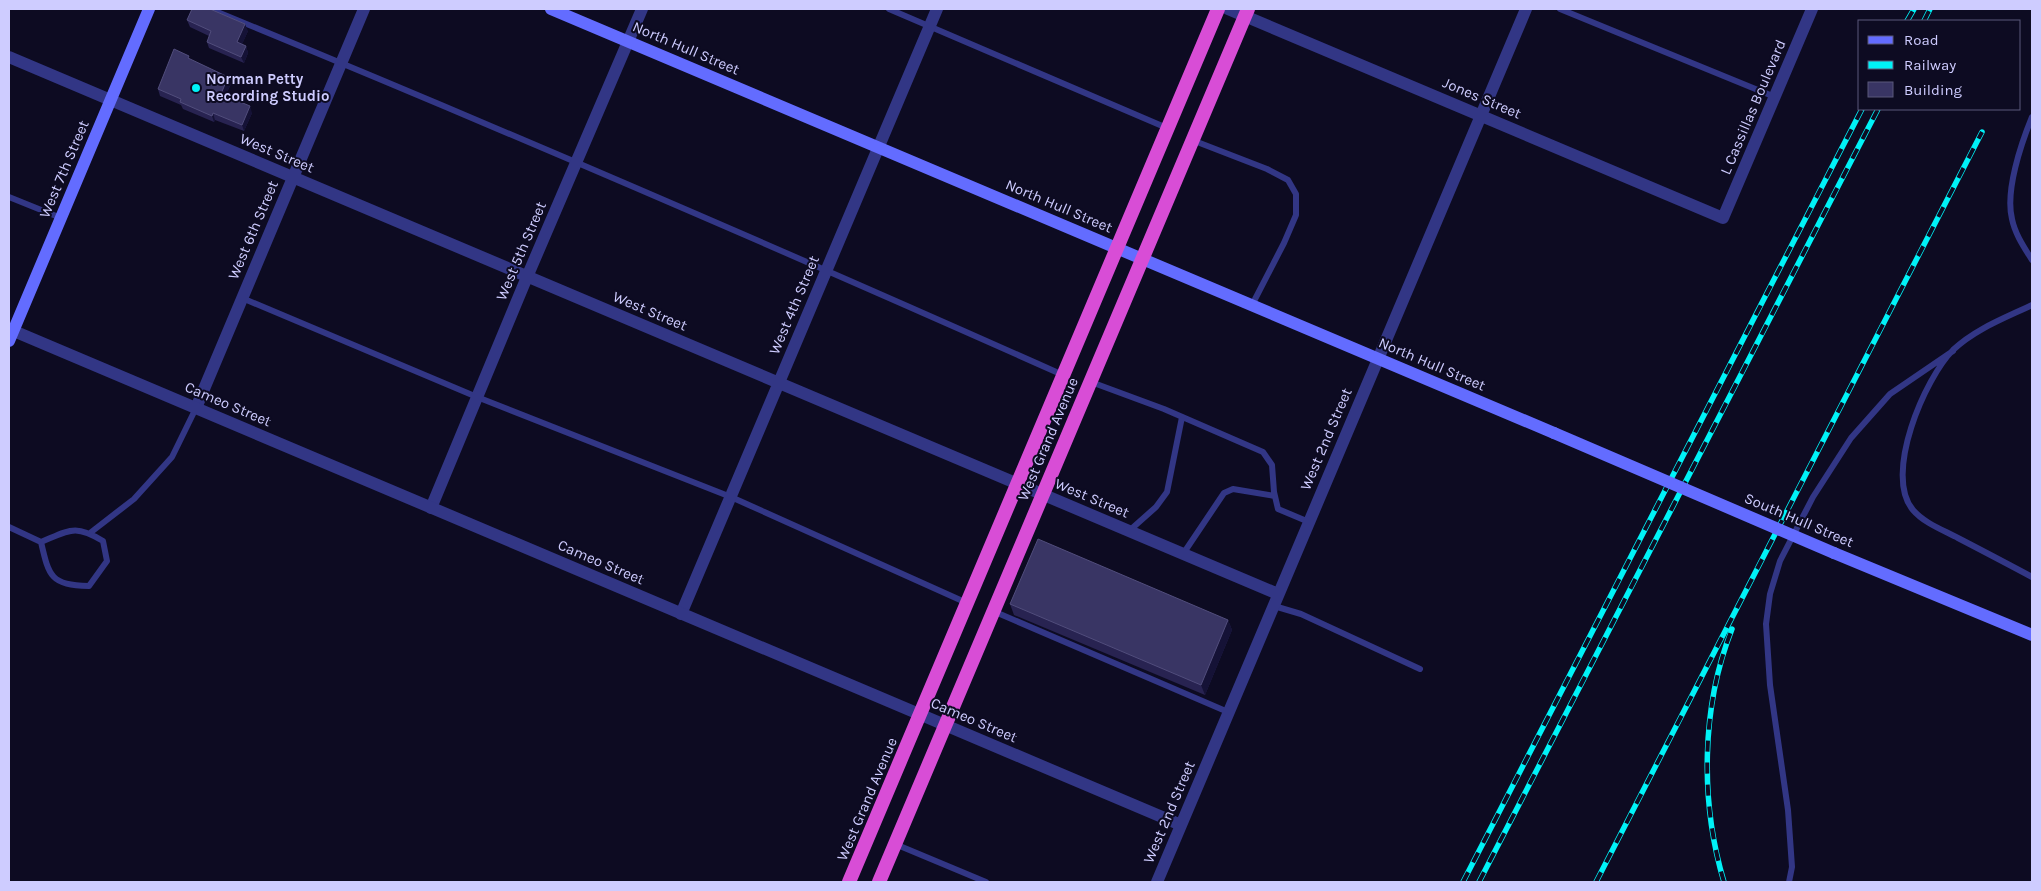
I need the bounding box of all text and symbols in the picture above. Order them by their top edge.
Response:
street label: North Hull Street [630,17,742,79]
legend [1858,20,2021,110]
text: Road [1904,31,1939,49]
street label: L Cassillas Boulevard [1716,37,1790,177]
text: Railway [1904,56,1956,74]
place label: Norman Petty Recording Studio [206,70,329,105]
street label: Jones Street [1440,73,1524,123]
text: Building [1904,81,1962,99]
marker: Norman Petty Recording Studio [190,82,202,94]
street label: West 7th Street [35,117,93,220]
street label: West Street [237,129,317,177]
street label: North Hull Street [1003,175,1115,237]
street label: West 6th Street [224,177,282,282]
street label: West 5th Street [492,199,550,303]
street label: West 4th Street [765,253,823,357]
street label: West Street [610,287,690,335]
street label: North Hull Street [1376,333,1488,395]
street label: West Grand Avenue [1014,375,1082,503]
street label: Cameo Street [182,378,274,430]
street label: West 2nd Street [1296,385,1356,493]
street label: West Street [1052,474,1132,522]
street label: South Hull Street [1742,489,1857,551]
street label: Cameo Street [555,536,647,588]
street label: Cameo Street [928,694,1020,746]
street label: West Grand Avenue [833,735,901,863]
street label: West 2nd Street [1139,758,1199,866]

